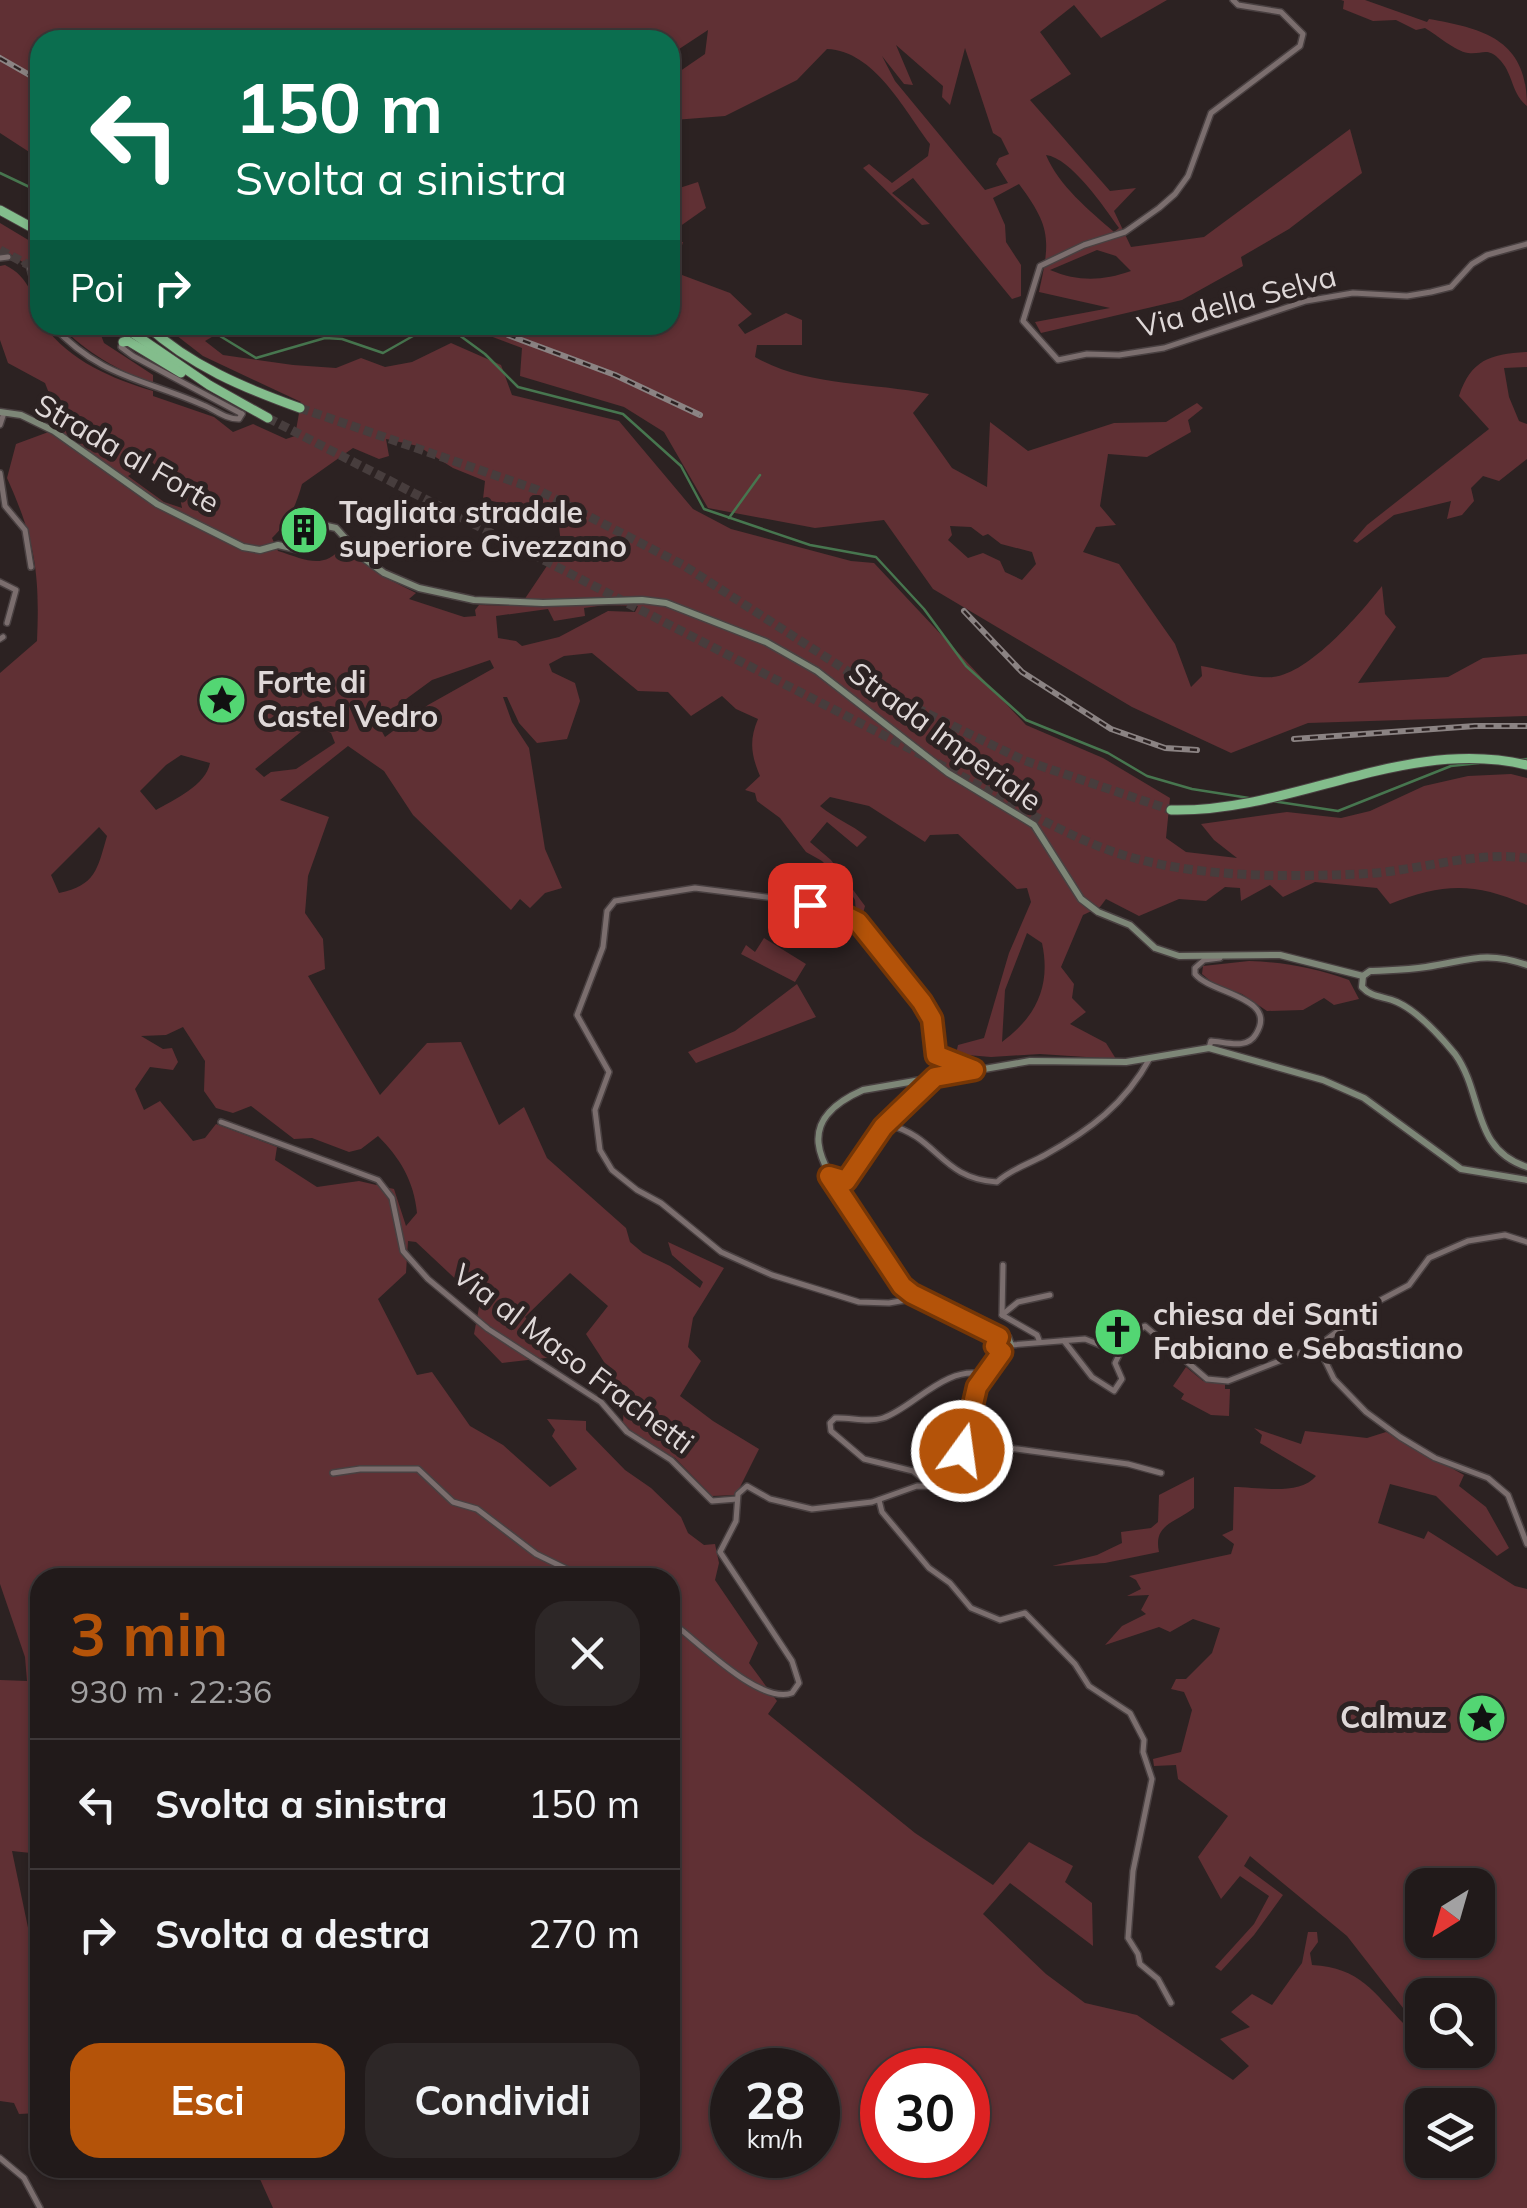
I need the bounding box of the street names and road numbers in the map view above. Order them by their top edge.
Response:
street label: Via della Selva [1133,256,1340,346]
street label: Strada al Forte [29,385,226,521]
street label: Strada Imperiale [842,653,1050,819]
street label: Via al Maso Frachetti [445,1255,702,1461]

